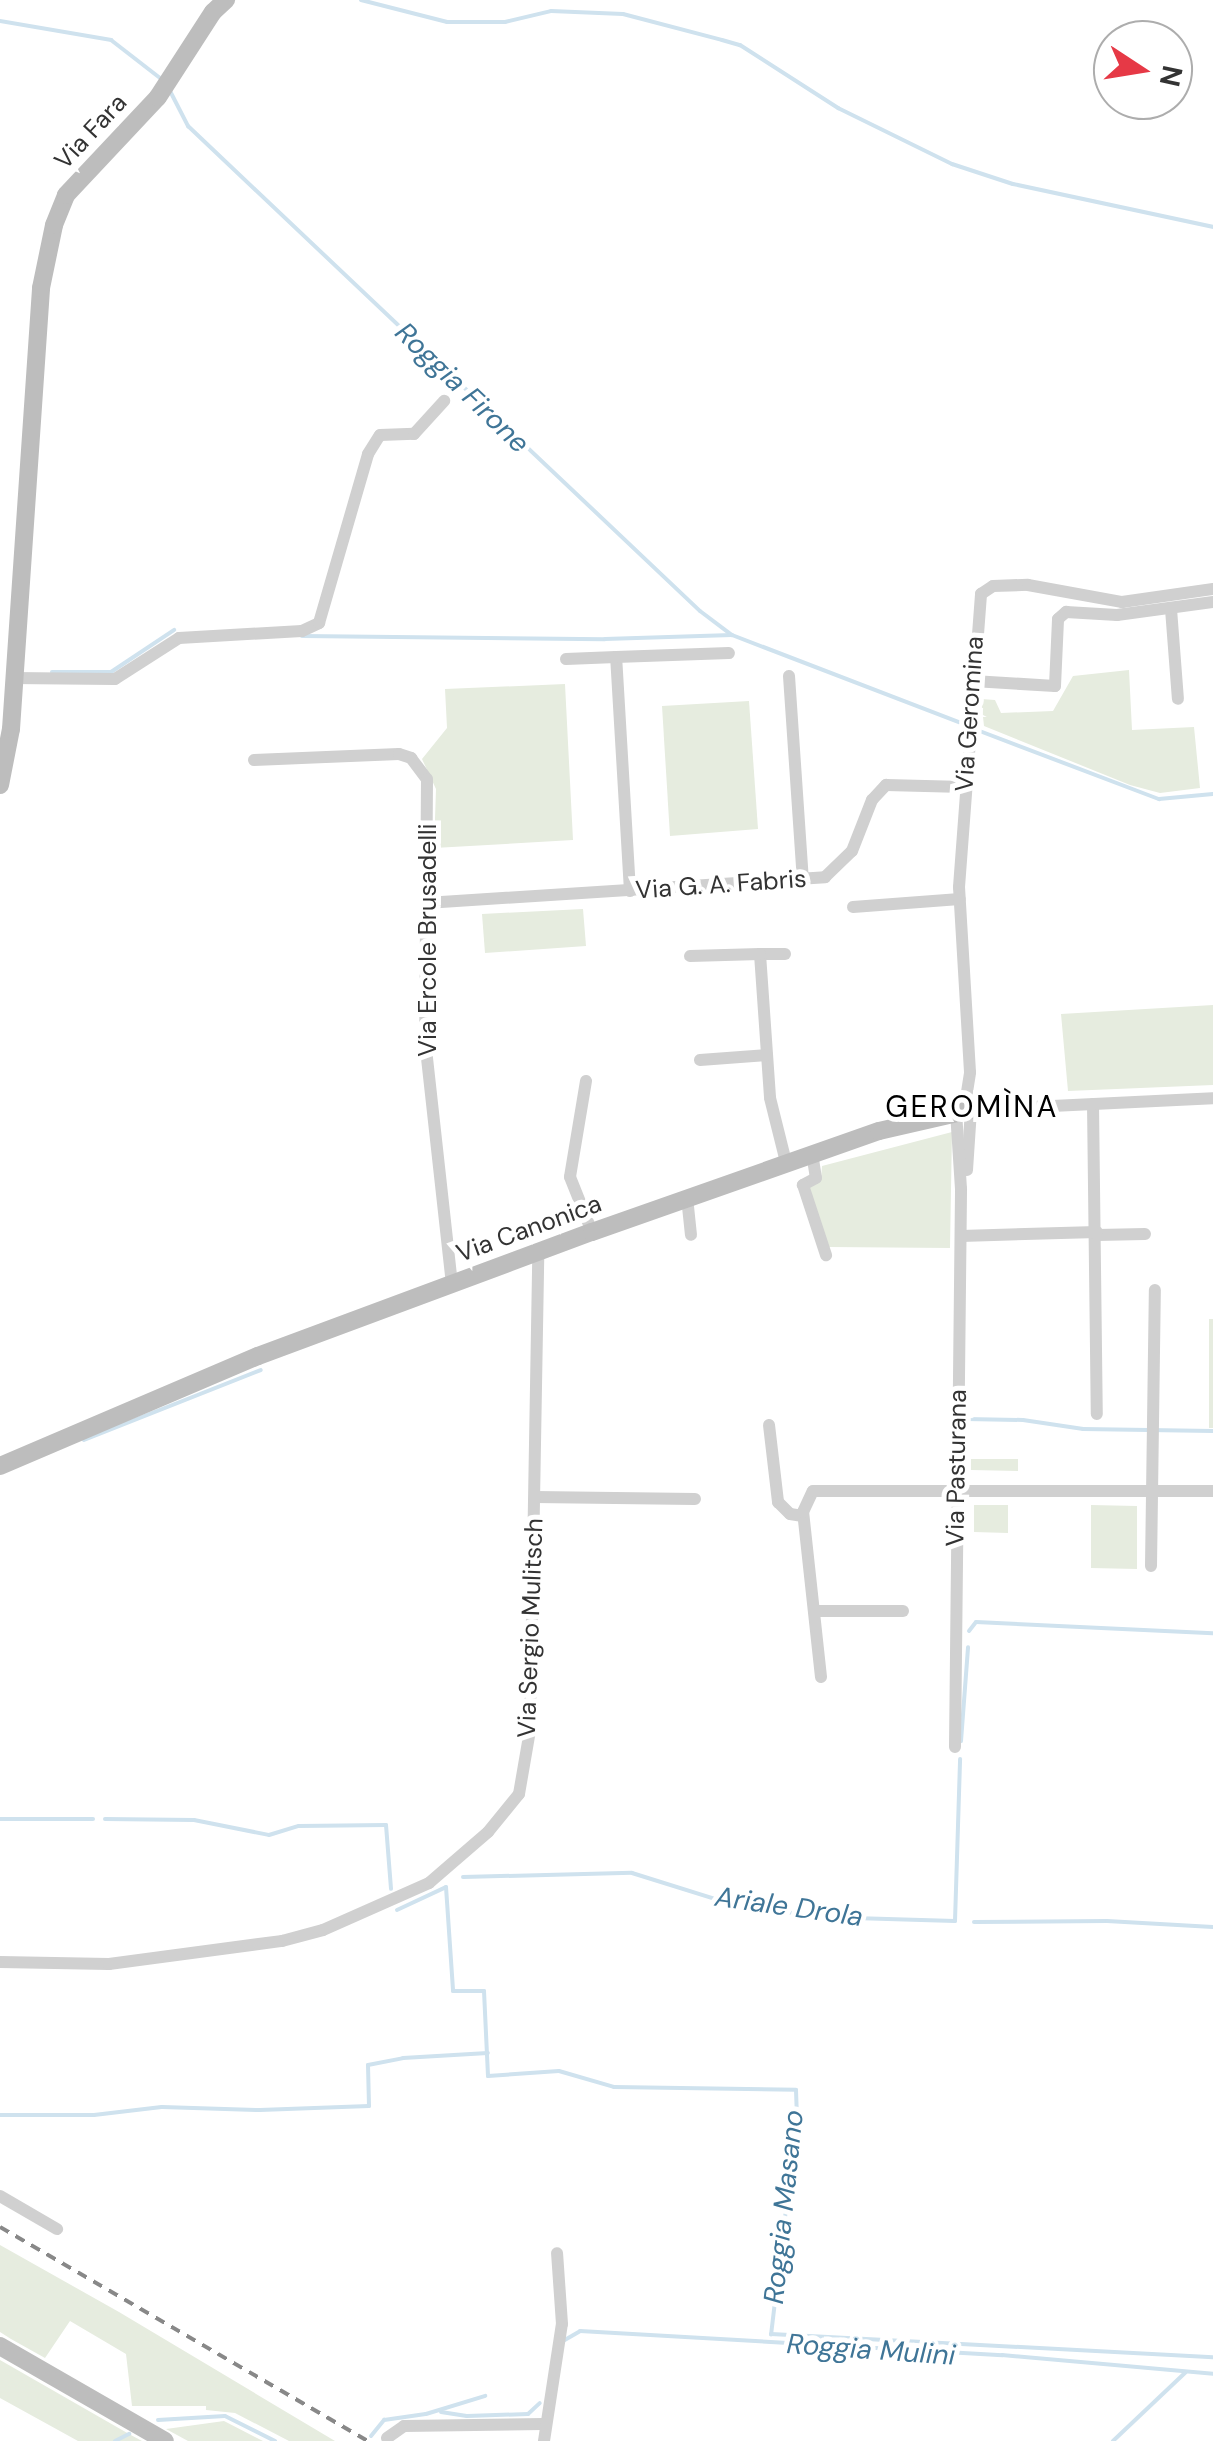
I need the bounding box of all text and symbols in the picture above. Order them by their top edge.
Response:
north arrow [1093,20,1193,120]
text: N [1151,62,1191,90]
street label: Via Fara [49,88,133,176]
water label: Roggia Firone [388,316,536,460]
street label: Via Geromina [950,635,990,793]
street label: Via Ercole Brusadelli [413,823,443,1057]
street label: Via G. A. Fabris [635,864,807,906]
district label: GEROMÌNA [885,1089,1059,1125]
street label: Via Canonica [452,1189,606,1269]
street label: Via Pasturana [941,1389,973,1547]
street label: Via Sergio Mulitsch [512,1518,550,1738]
water label: Ariale Drola [713,1880,865,1934]
water label: Roggia Masano [757,2108,811,2306]
water label: Roggia Mulini [786,2327,956,2373]

